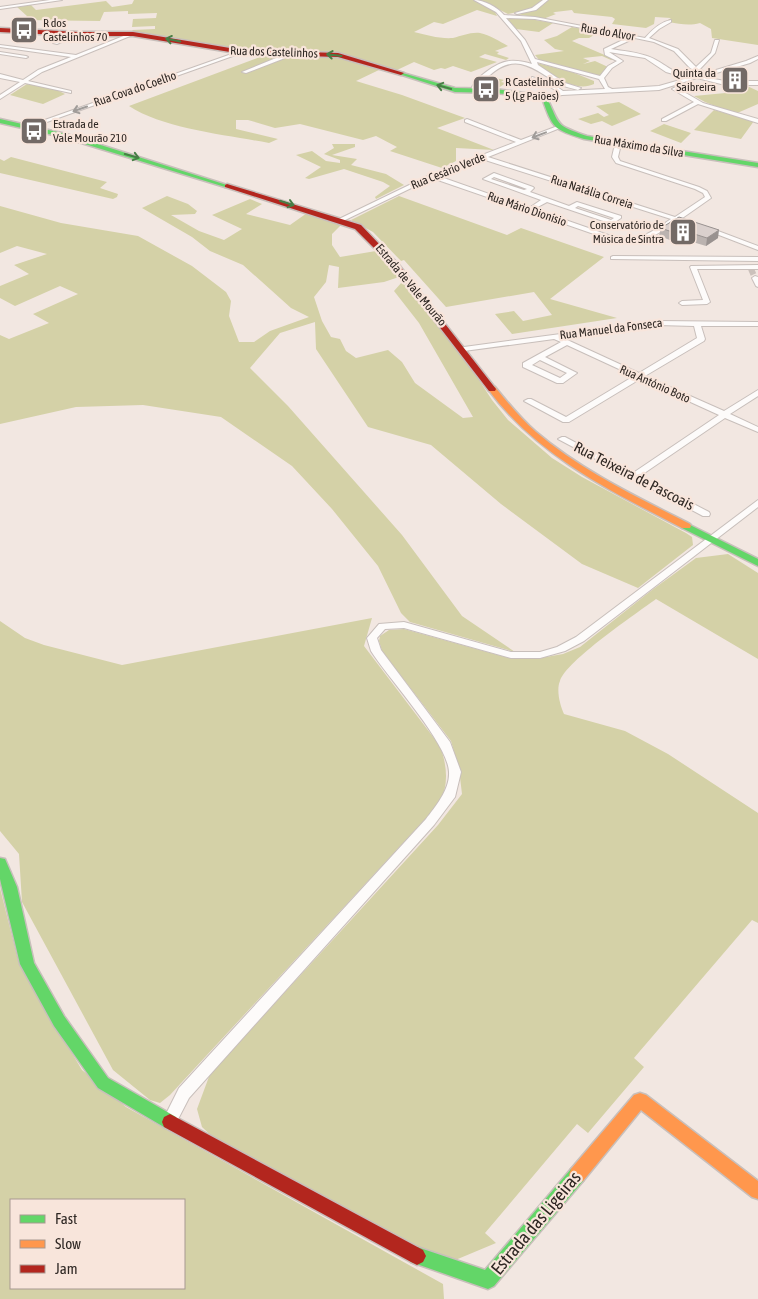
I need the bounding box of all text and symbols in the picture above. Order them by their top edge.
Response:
bus stop icon: R dos Castelinhos 70 [9,15,39,45]
place label: R dos Castelinhos 70 [43,16,108,44]
street label: Rua do Alvor [580,20,637,44]
one-way arrow [165,35,181,44]
street label: Rua dos Castelinhos [230,43,318,61]
one-way arrow [326,50,342,60]
building icon: Quinta da Saibreira [720,65,750,95]
place label: Quinta da Saibreira [673,66,716,94]
street label: Rua Cova do Coelho [92,68,178,110]
bus stop icon: R Castelinhos 5 (Lg Paiões) [471,74,501,104]
place label: R Castelinhos 5 (Lg Paiões) [505,75,564,103]
one-way arrow [436,81,452,91]
one-way arrow [72,104,88,114]
bus stop icon: Estrada de Vale Mourão 210 [19,116,49,146]
place label: Estrada de Vale Mourão 210 [53,117,127,145]
one-way arrow [532,131,547,140]
street label: Rua Máximo da Silva [593,132,685,160]
street label: Rua Cesário Verde [409,150,487,192]
one-way arrow [123,152,139,162]
street label: Rua Natália Correia [549,172,635,212]
street label: Rua Mário Dionísio [486,189,569,229]
one-way arrow [279,199,295,209]
building icon: Conservatório de Música de Sintra [668,217,698,247]
place label: Conservatório de Música de Sintra [590,218,664,246]
street label: Estrada de Vale Mourão [373,241,450,329]
street label: Rua Manuel da Fonseca [559,316,663,342]
street label: Rua António Boto [617,362,693,406]
street label: Rua Teixeira de Pascoais [571,438,697,513]
street label: Estrada das Ligeiras [486,1167,585,1278]
legend [10,1199,185,1289]
text: Fast [55,1210,77,1227]
text: Slow [55,1235,81,1252]
text: Jam [55,1260,78,1277]

